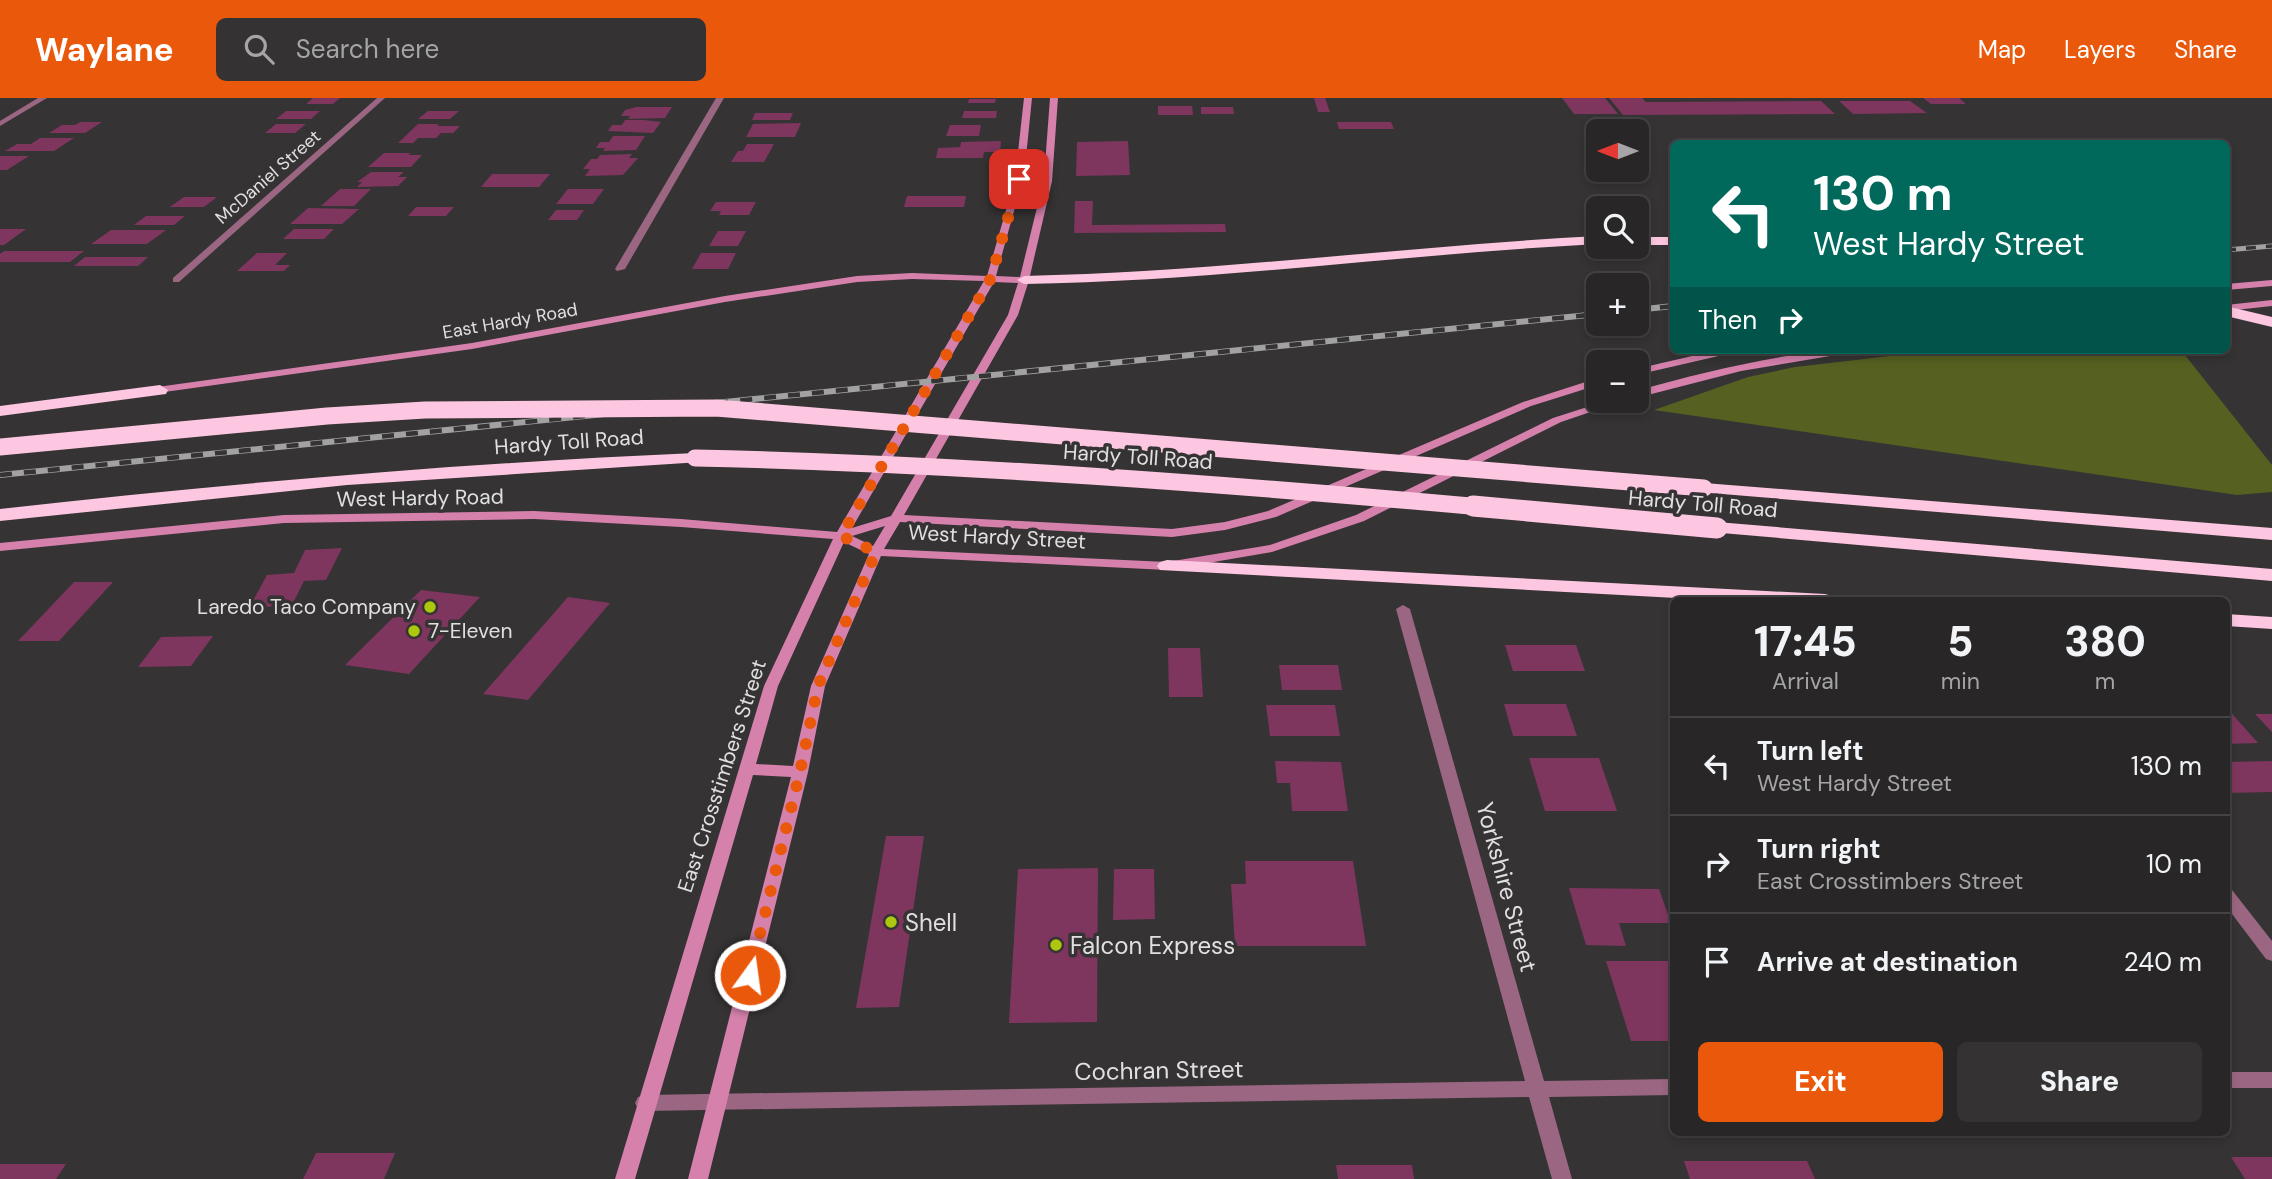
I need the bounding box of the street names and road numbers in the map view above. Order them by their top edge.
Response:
street label: McDaniel Street [210,125,326,229]
street label: East Hardy Road [441,297,579,345]
street label: Hardy Toll Road [493,423,645,461]
street label: Hardy Toll Road [1062,438,1214,476]
street label: West Hardy Road [336,483,504,513]
street label: Hardy Toll Road [1627,484,1779,524]
street label: West Hardy Street [907,518,1087,556]
street label: East Crosstimbers Street [671,656,773,896]
street label: Yorkshire Street [1469,799,1545,975]
street label: Cochran Street [1074,1053,1244,1087]

